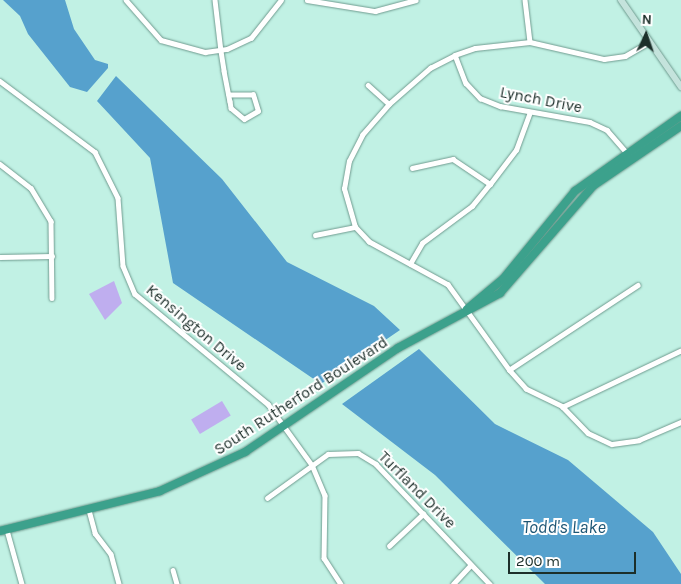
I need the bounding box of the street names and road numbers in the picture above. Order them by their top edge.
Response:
street label: Lynch Drive [498,83,584,117]
street label: Kensington Drive [142,280,250,376]
street label: South Rutherford Boulevard [211,333,391,459]
street label: Turfland Drive [374,447,460,533]

